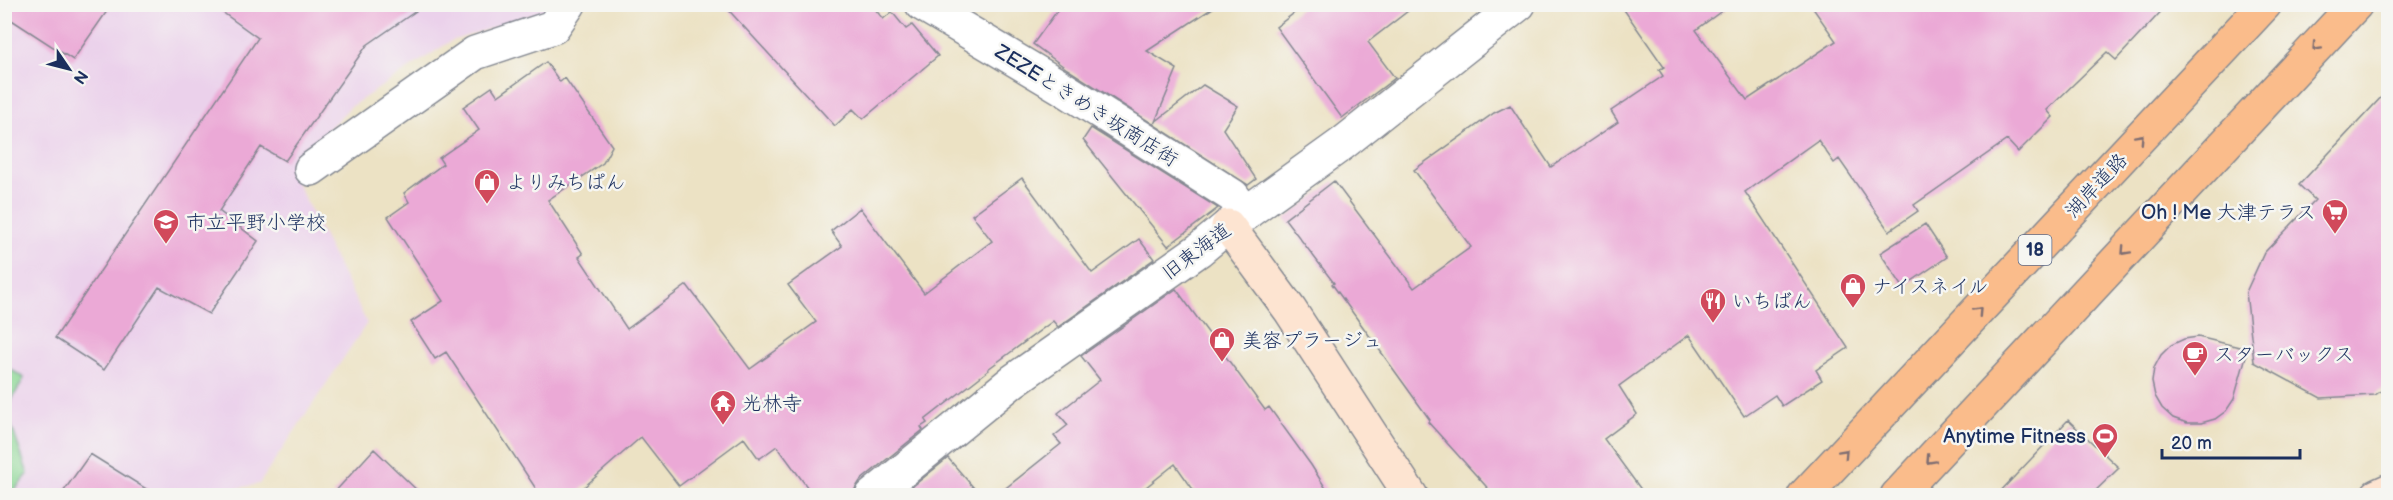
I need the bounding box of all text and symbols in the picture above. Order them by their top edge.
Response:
north arrow [39,39,99,99]
street label: ZEZEときめき坂商店街 [990,39,1182,172]
one-way arrow [2312,41,2323,51]
text: N [69,66,91,87]
one-way arrow [2133,135,2144,145]
street label: 湖岸道路 [2061,148,2133,223]
shop icon: よりみちぱん [472,167,502,205]
place label: よりみちぱん [506,171,626,195]
supermarket icon: Oh ! Me 大津テラス [2320,197,2350,235]
place label: Oh ! Me 大津テラス [2141,201,2316,225]
school or university icon: 市立平野小学校 [151,207,181,245]
place label: 市立平野小学校 [186,211,326,235]
street label: 旧東海道 [1157,218,1236,285]
road number: 18 [2018,235,2052,265]
one-way arrow [2122,244,2133,255]
shop icon: ナイスネイル [1838,271,1868,309]
place label: ナイスネイル [1872,275,1988,299]
restaurant icon: いちばん [1698,286,1728,324]
place label: いちばん [1732,290,1812,314]
one-way arrow [1971,307,1982,318]
shop icon: 美容プラージュ [1207,325,1237,363]
place label: 美容プラージュ [1242,329,1382,353]
cafe icon: スターバックス [2180,339,2210,377]
place label: スターバックス [2214,343,2354,367]
temple icon: 光林寺 [708,388,738,426]
place label: 光林寺 [742,392,802,416]
sports icon: Anytime Fitness [2090,421,2120,459]
scale bar [2162,422,2300,460]
place label: Anytime Fitness [1943,425,2086,449]
text: 20 m [2171,433,2212,454]
one-way arrow [1837,449,1848,460]
one-way arrow [1926,454,1937,464]

